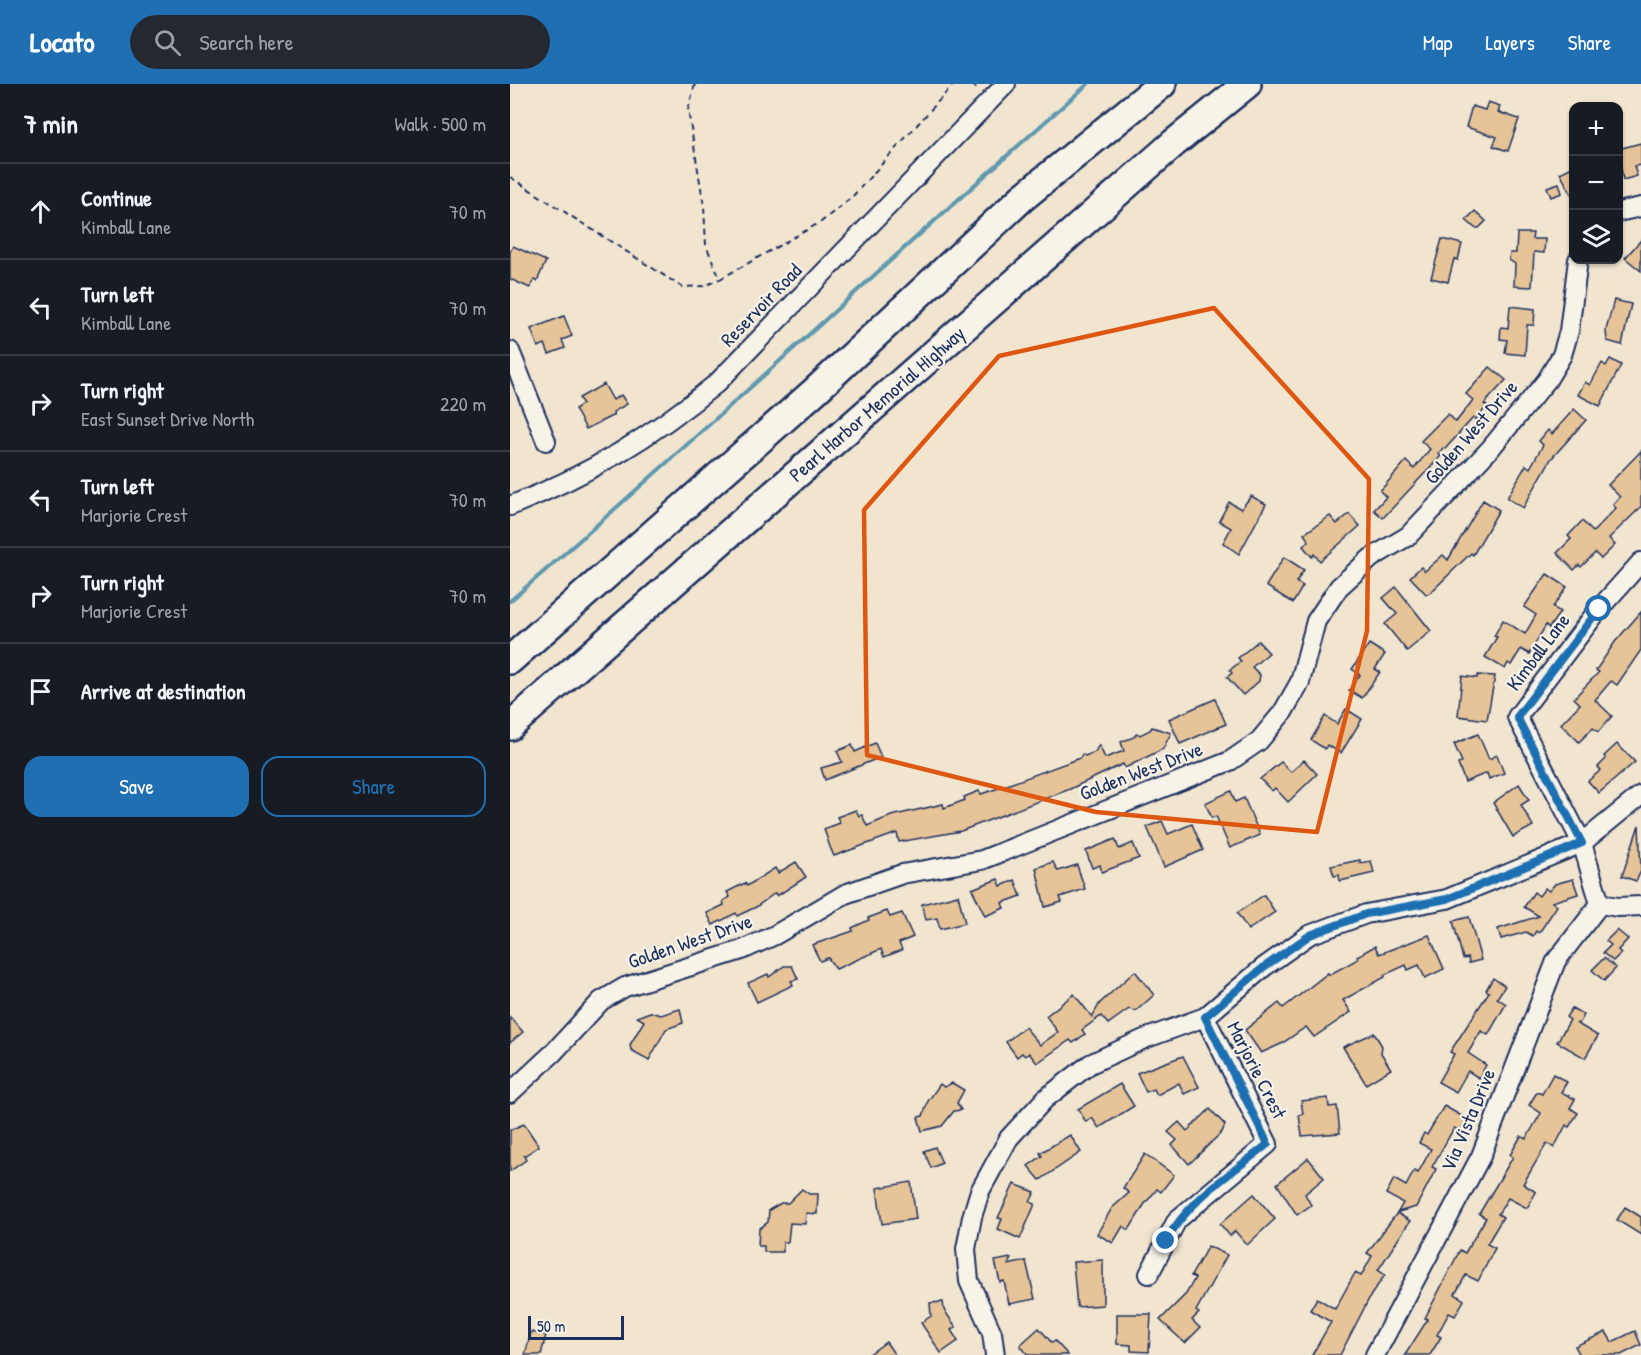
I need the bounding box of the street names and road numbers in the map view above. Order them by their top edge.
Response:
street label: Reservoir Road [714,257,807,352]
street label: Pearl Harbor Memorial Highway [783,320,970,488]
street label: Golden West Drive [1418,374,1523,489]
street label: Kimball Lane [1500,608,1576,696]
street label: Golden West Drive [1076,735,1206,806]
street label: Golden West Drive [624,907,755,974]
street label: Marjorie Crest [1221,1016,1294,1124]
street label: Via Vista Drive [1434,1065,1501,1175]

